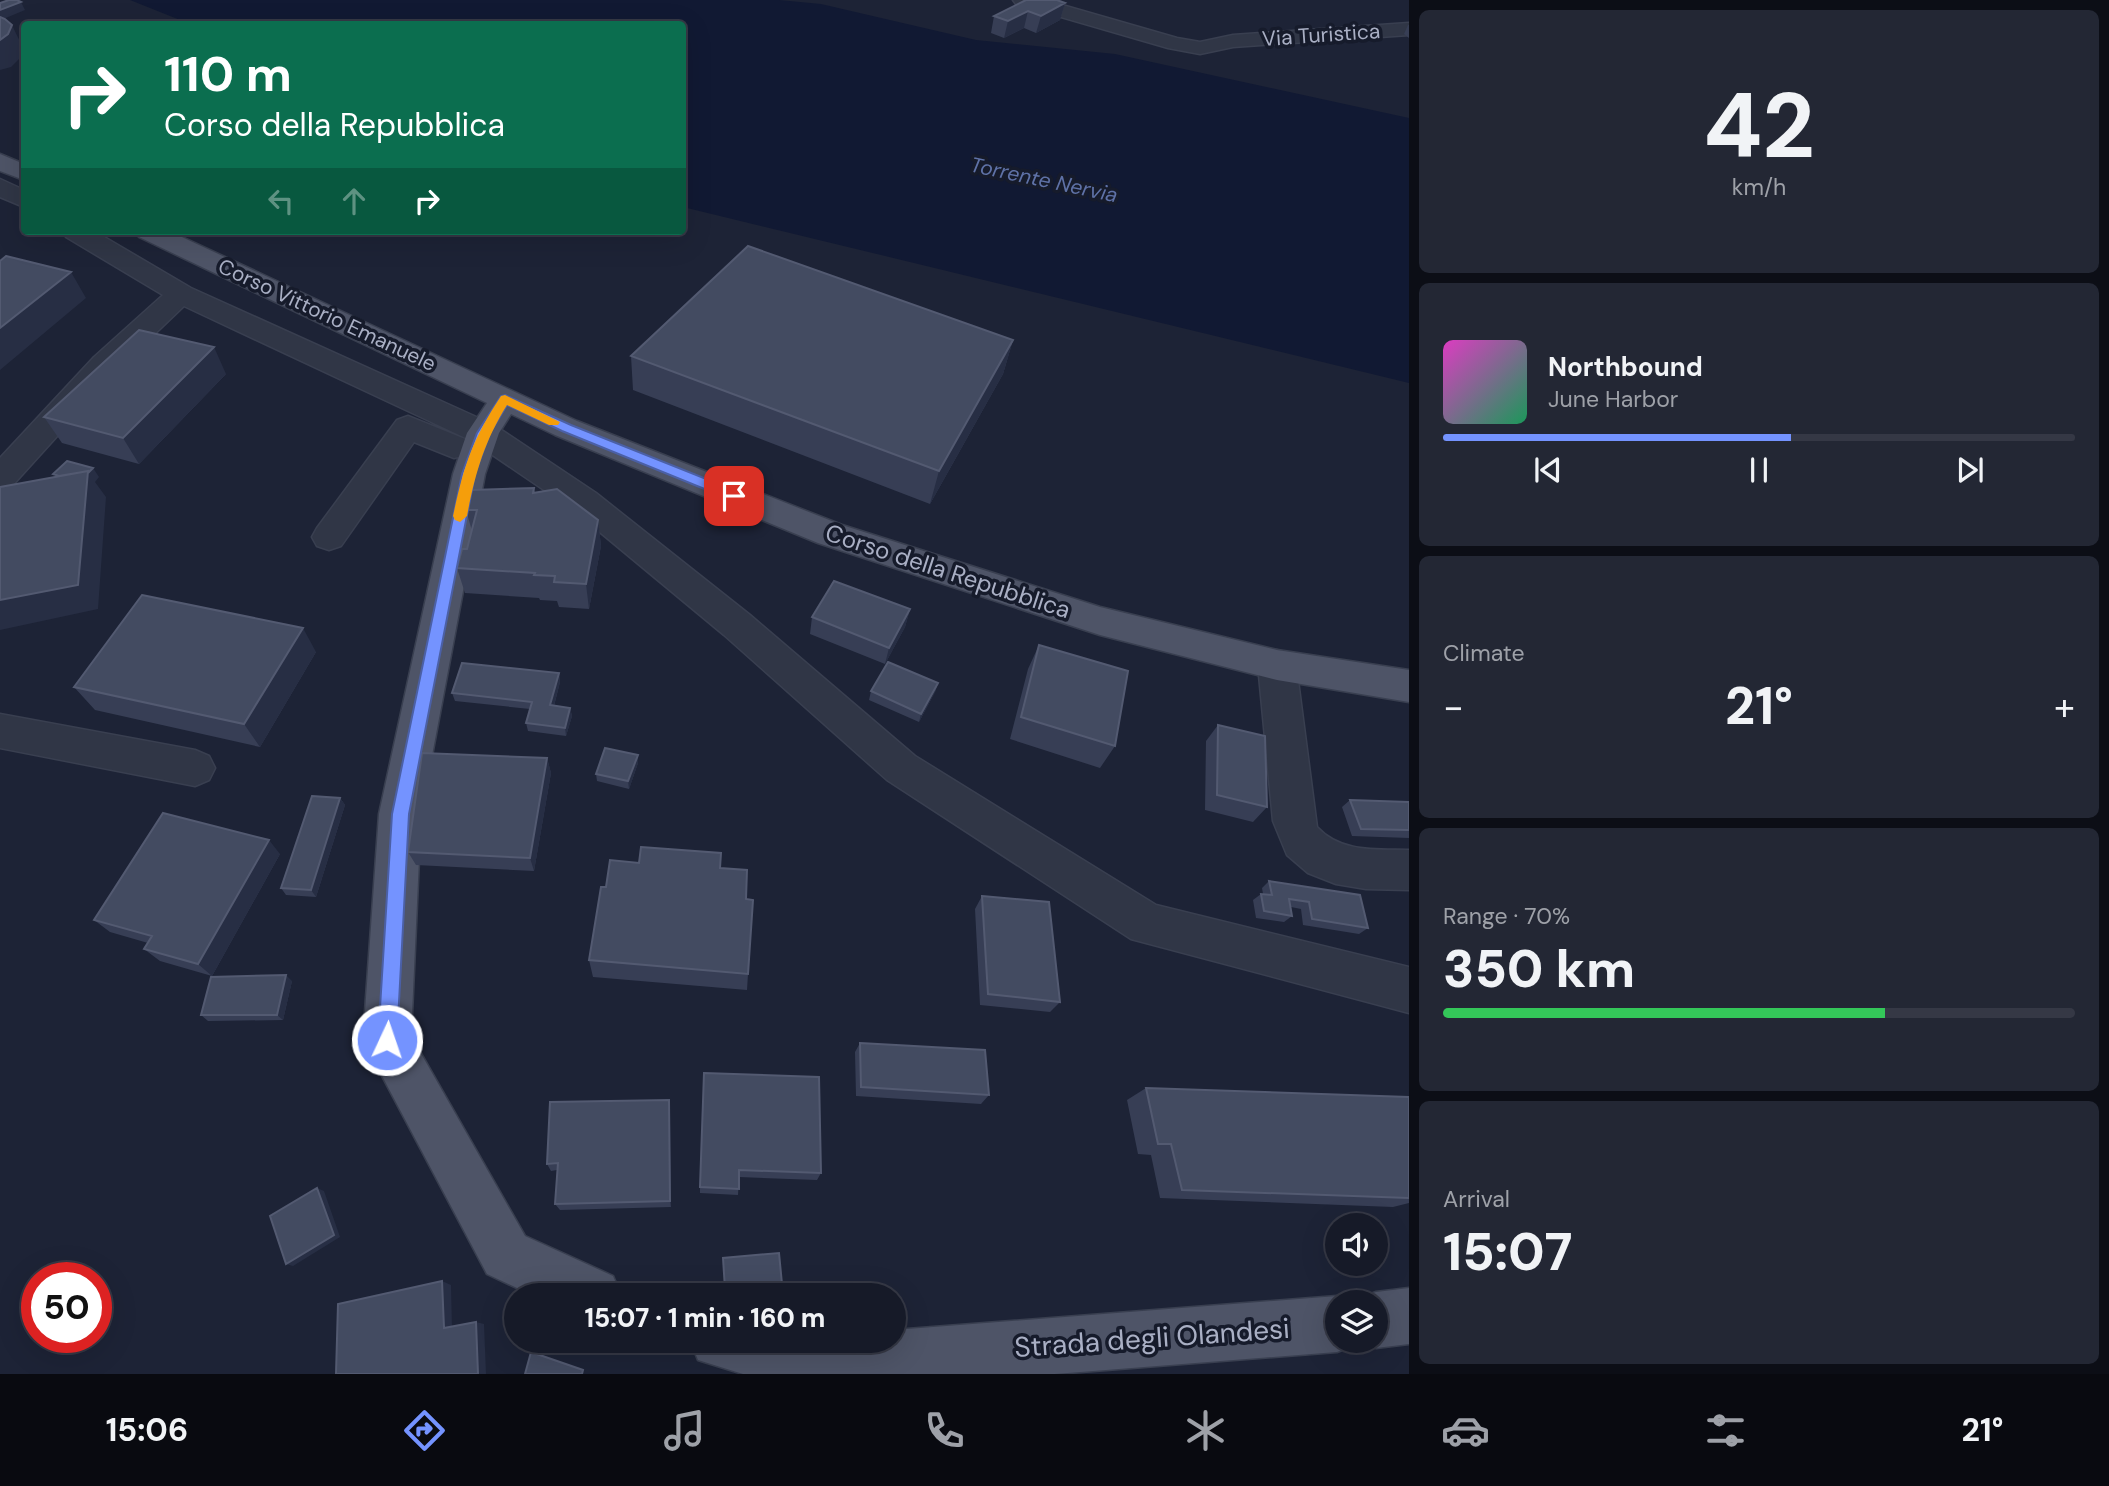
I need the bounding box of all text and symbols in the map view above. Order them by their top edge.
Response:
street label: Via Turistica [1261,17,1381,53]
text: 110 m [164,42,292,106]
icon: right [49,49,140,140]
text: 42 [1703,67,1815,185]
text: Corso della Repubblica [164,104,505,146]
water label: Torrente Nervia [968,151,1120,209]
text: km/h [1732,172,1786,202]
icon: left [262,182,300,220]
icon: ahead [335,182,373,220]
icon: right [408,182,446,220]
street label: Corso Vittorio Emanuele [214,252,440,378]
text: Northbound [1548,350,1703,384]
text: June Harbor [1548,384,1678,414]
icon: previous [1529,451,1567,489]
icon: pause [1740,451,1778,489]
icon: next [1951,451,1989,489]
pin [704,466,764,526]
icon: arrive [715,477,753,515]
street label: Corso della Repubblica [822,517,1074,625]
text: Climate [1443,638,1525,668]
text: 21° [1725,672,1793,740]
text: − [1443,682,1464,732]
text: + [2054,682,2075,732]
text: Range · 70% [1443,901,1570,931]
text: 350 km [1443,935,1635,1003]
position arrow [350,1003,424,1077]
text: Arrival [1443,1184,1510,1214]
map controls [1325,1213,1388,1353]
button: sound [1325,1213,1388,1276]
text: 15:07 [1443,1218,1572,1286]
speed limit sign: 50 [21,1262,112,1353]
button: layers [1325,1290,1388,1353]
text: 15:07 · 1 min · 160 m [585,1301,825,1335]
street label: Strada degli Olandesi [1013,1310,1291,1366]
icon: directions [400,1406,449,1455]
icon: music [660,1406,709,1455]
icon: phone [920,1406,969,1455]
icon: climate [1181,1406,1230,1455]
icon: car [1441,1406,1490,1455]
icon: filters [1701,1406,1750,1455]
text: 15:06 [106,1409,188,1451]
text: 21° [1962,1409,2003,1451]

